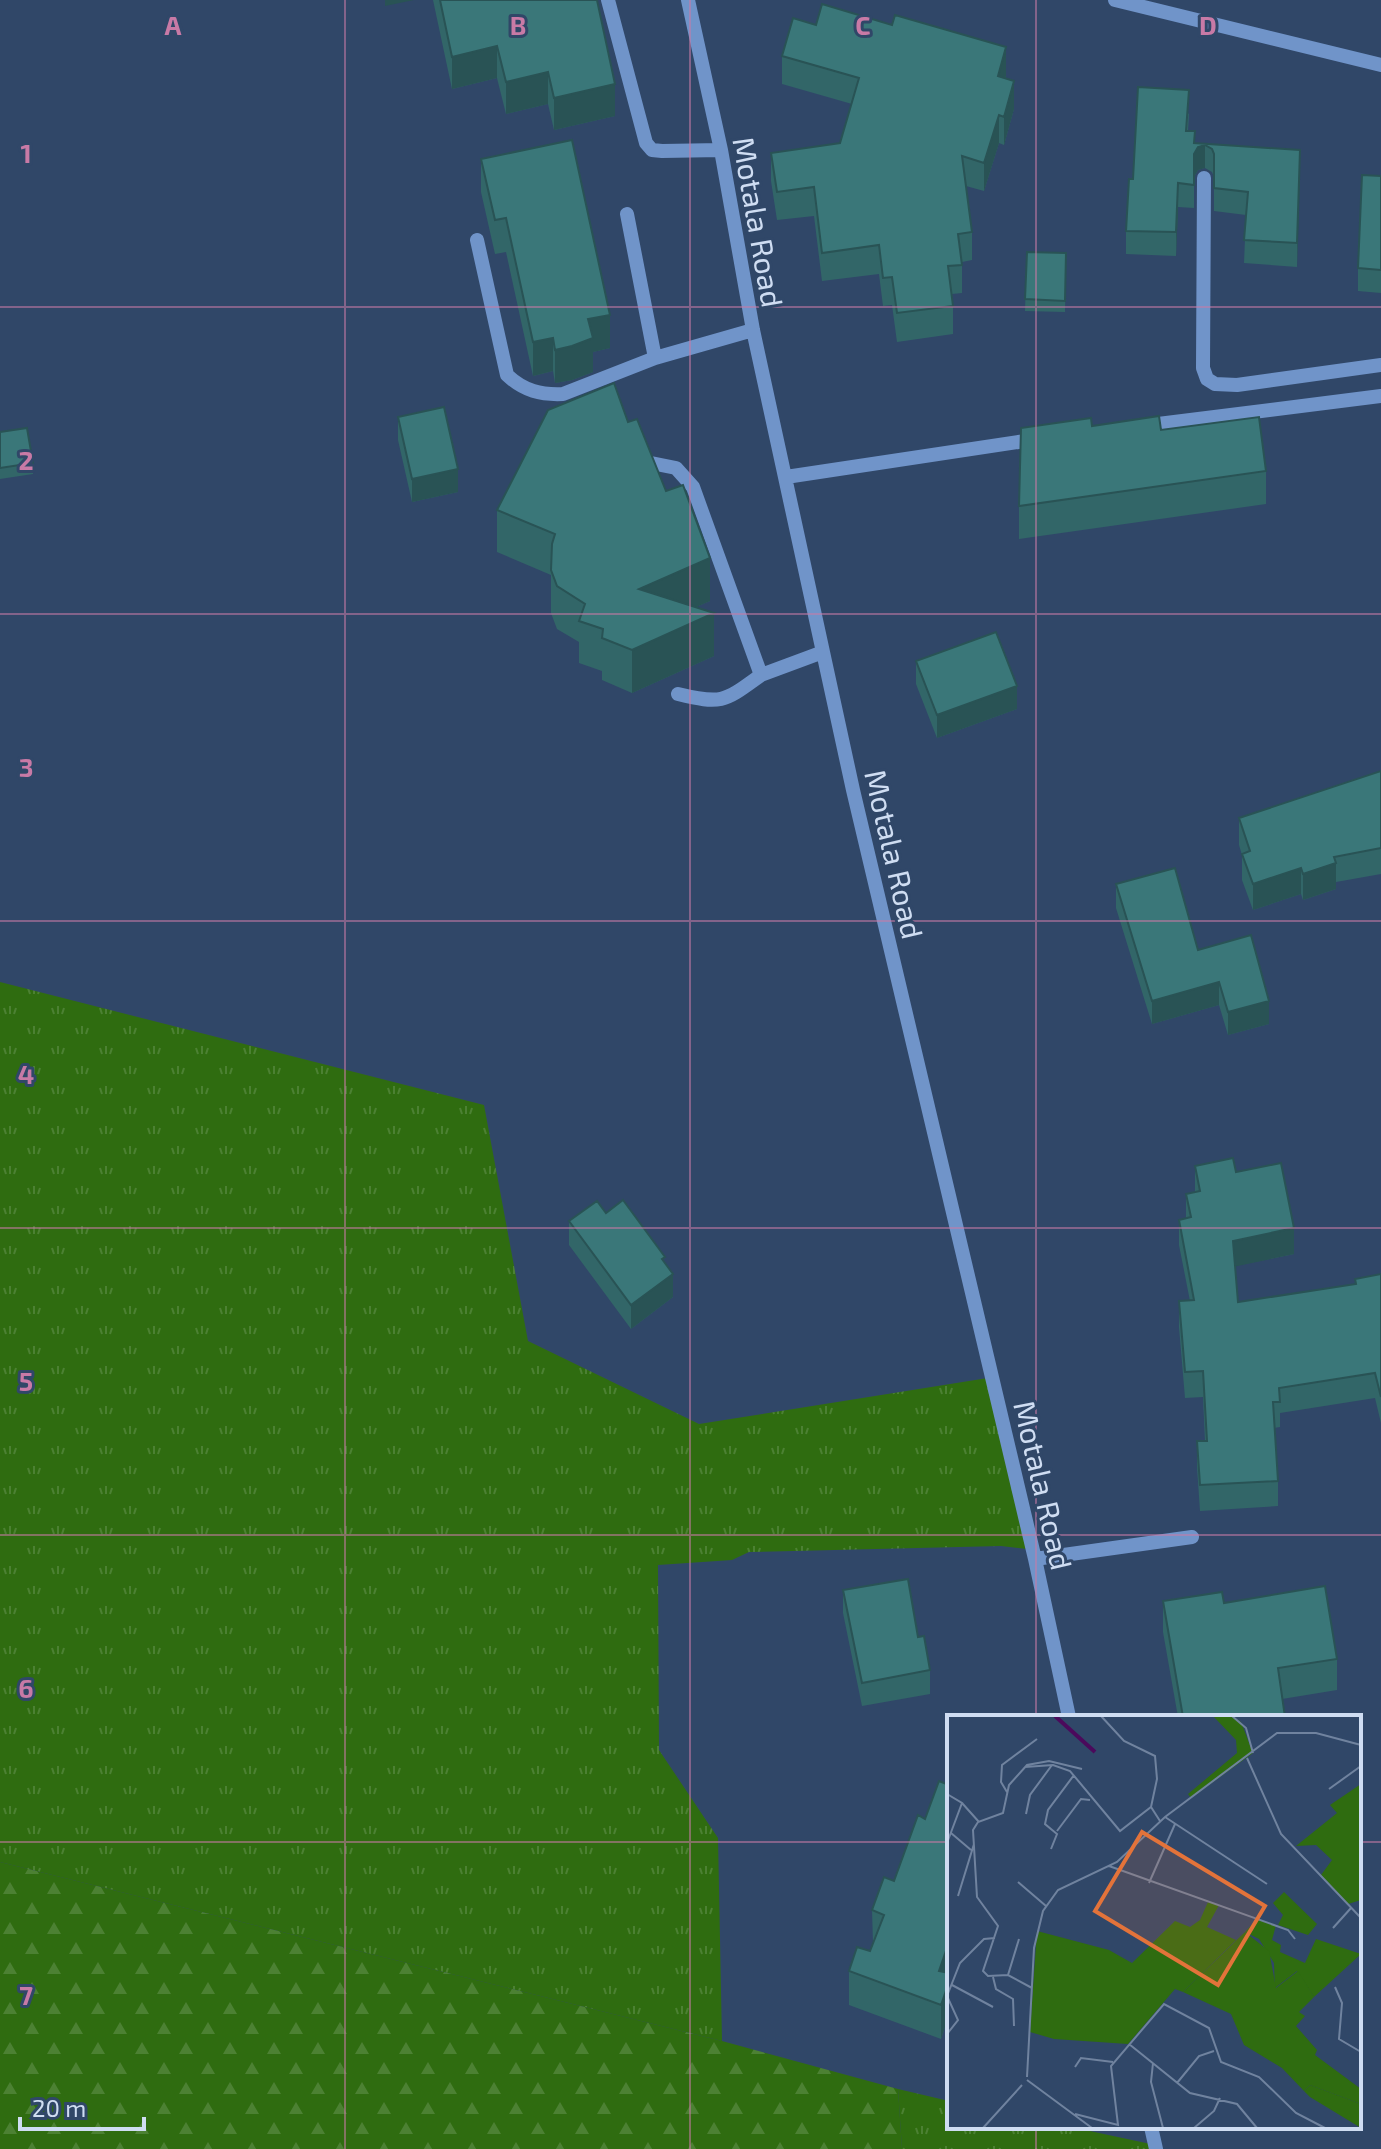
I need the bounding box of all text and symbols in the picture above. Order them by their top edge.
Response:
text: A [165,9,182,40]
text: B [510,9,526,40]
text: C [855,9,871,40]
text: D [1199,9,1217,40]
street label: Motala Road [726,134,792,310]
text: 1 [20,137,32,168]
text: 2 [18,444,34,475]
text: 3 [19,751,33,782]
street label: Motala Road [858,766,932,942]
text: 4 [18,1058,34,1089]
text: 5 [19,1365,33,1396]
street label: Motala Road [1007,1397,1081,1573]
text: 6 [18,1672,34,1703]
inset map [947,1715,1361,2129]
text: 7 [19,1979,33,2010]
scale bar [20,2081,144,2131]
text: 20 m [32,2093,86,2122]

